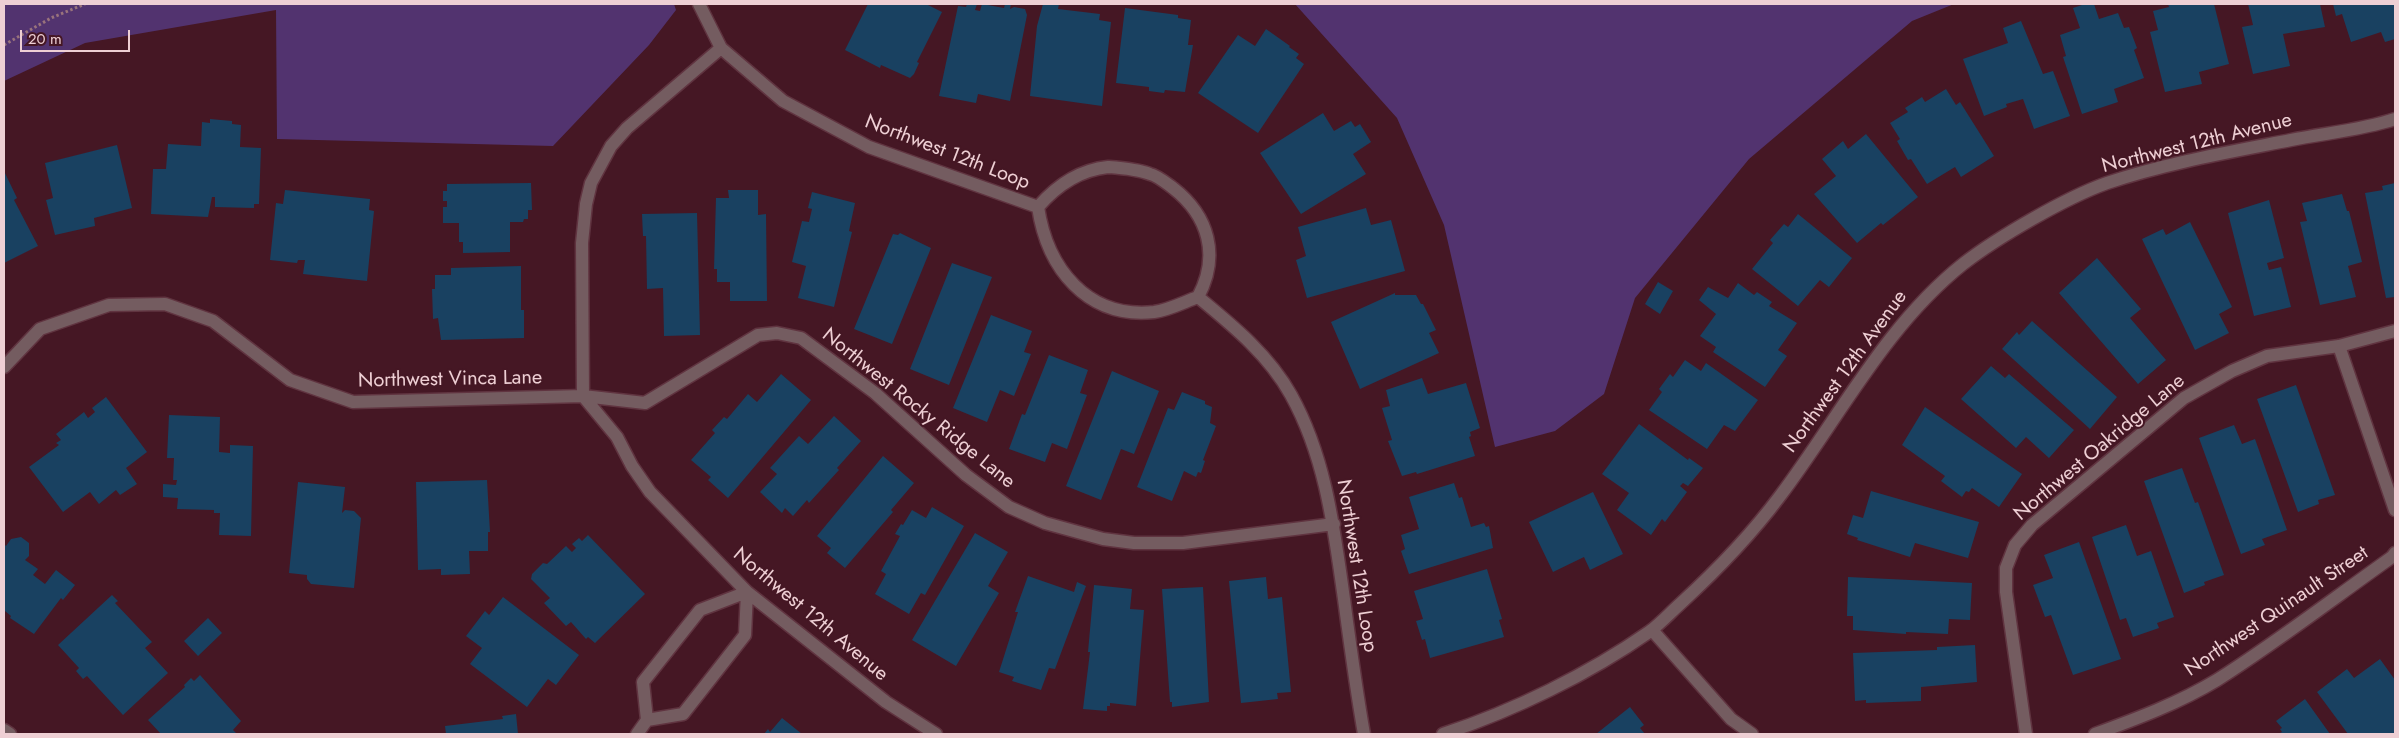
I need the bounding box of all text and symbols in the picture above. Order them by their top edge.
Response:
scale bar [22,20,132,52]
text: 20 m [28,28,62,50]
street label: Northwest 12th Avenue [2100,109,2294,179]
street label: Northwest 12th Loop [861,110,1033,196]
street label: Northwest 12th Avenue [1779,286,1913,458]
street label: Northwest Rocky Ridge Lane [817,324,1019,494]
street label: Northwest Vinca Lane [358,366,542,394]
street label: Northwest Oakridge Lane [2010,369,2190,527]
street label: Northwest 12th Loop [1330,478,1382,654]
street label: Northwest Quinault Street [2181,542,2373,682]
street label: Northwest 12th Avenue [728,543,892,687]

